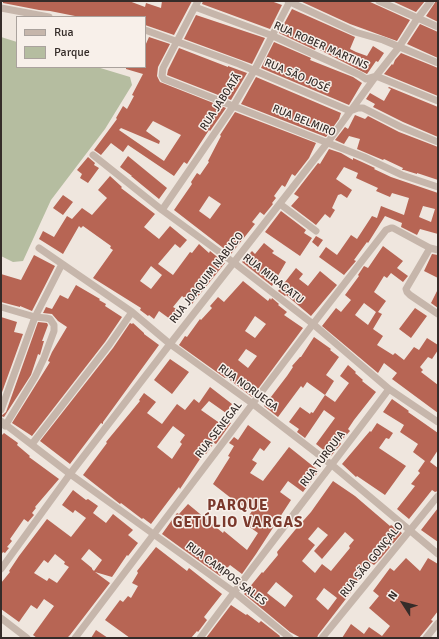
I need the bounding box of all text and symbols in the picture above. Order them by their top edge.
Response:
legend [16,16,146,68]
street label: RUA ROBER MARTINS [271,19,371,73]
text: Rua [54,25,74,40]
text: Parque [54,45,90,60]
street label: RUA SÃO JOSÉ [262,56,332,96]
street label: RUA JABOATÃ [198,71,244,133]
street label: RUA BELMIRO [270,102,338,140]
street label: RUA JOAQUIM NABUCO [167,230,247,326]
street label: RUA MIRACATU [240,251,306,307]
street label: RUA NORUEGA [215,362,281,414]
street label: RUA SENEGAL [193,399,245,461]
street label: RUA TURQUIA [298,428,348,490]
district label: PARQUE GETÚLIO VARGAS [173,497,303,532]
street label: RUA SÃO GONÇALO [338,520,406,600]
street label: RUA CAMPOS SALES [183,539,269,609]
north arrow [383,583,423,623]

